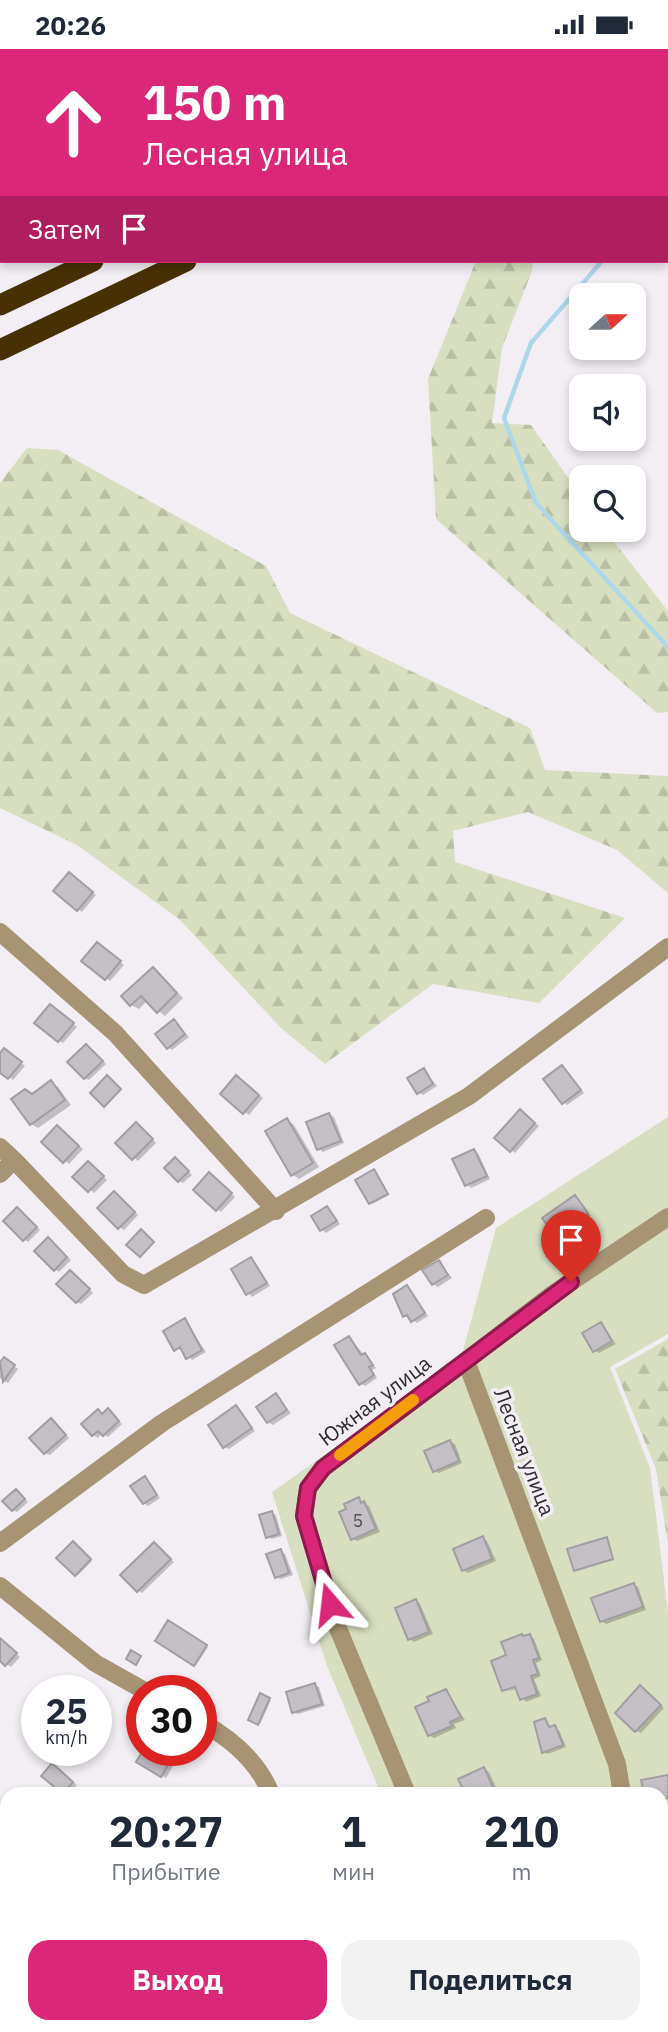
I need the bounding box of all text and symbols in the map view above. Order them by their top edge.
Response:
text: 20:26 [35,8,106,42]
text: 150 m [143,70,287,133]
icon: ahead [28,77,119,168]
text: Лесная улица [143,132,348,174]
icon: arrive [115,210,153,248]
text: Затем [28,212,101,246]
north arrow [569,283,646,361]
map controls [569,283,646,542]
button: sound [569,374,646,451]
button: search [569,465,646,542]
pin [541,1210,601,1282]
icon: arrive [552,1221,590,1259]
street label: Южная улица [312,1349,436,1452]
street label: Лесная улица [488,1384,562,1519]
house number: 5 [353,1509,363,1532]
position arrow [293,1567,367,1641]
speed limit sign: 30 [126,1675,217,1766]
text: 25 [45,1688,88,1734]
text: km/h [45,1726,88,1749]
text: 20:27 [109,1804,223,1859]
text: 1 [341,1804,366,1859]
text: 210 [484,1804,559,1859]
text: Прибытие [111,1856,221,1886]
text: мин [332,1856,375,1886]
text: m [511,1856,532,1886]
button: Выход [28,1940,327,2020]
button: Поделиться [341,1940,640,2020]

